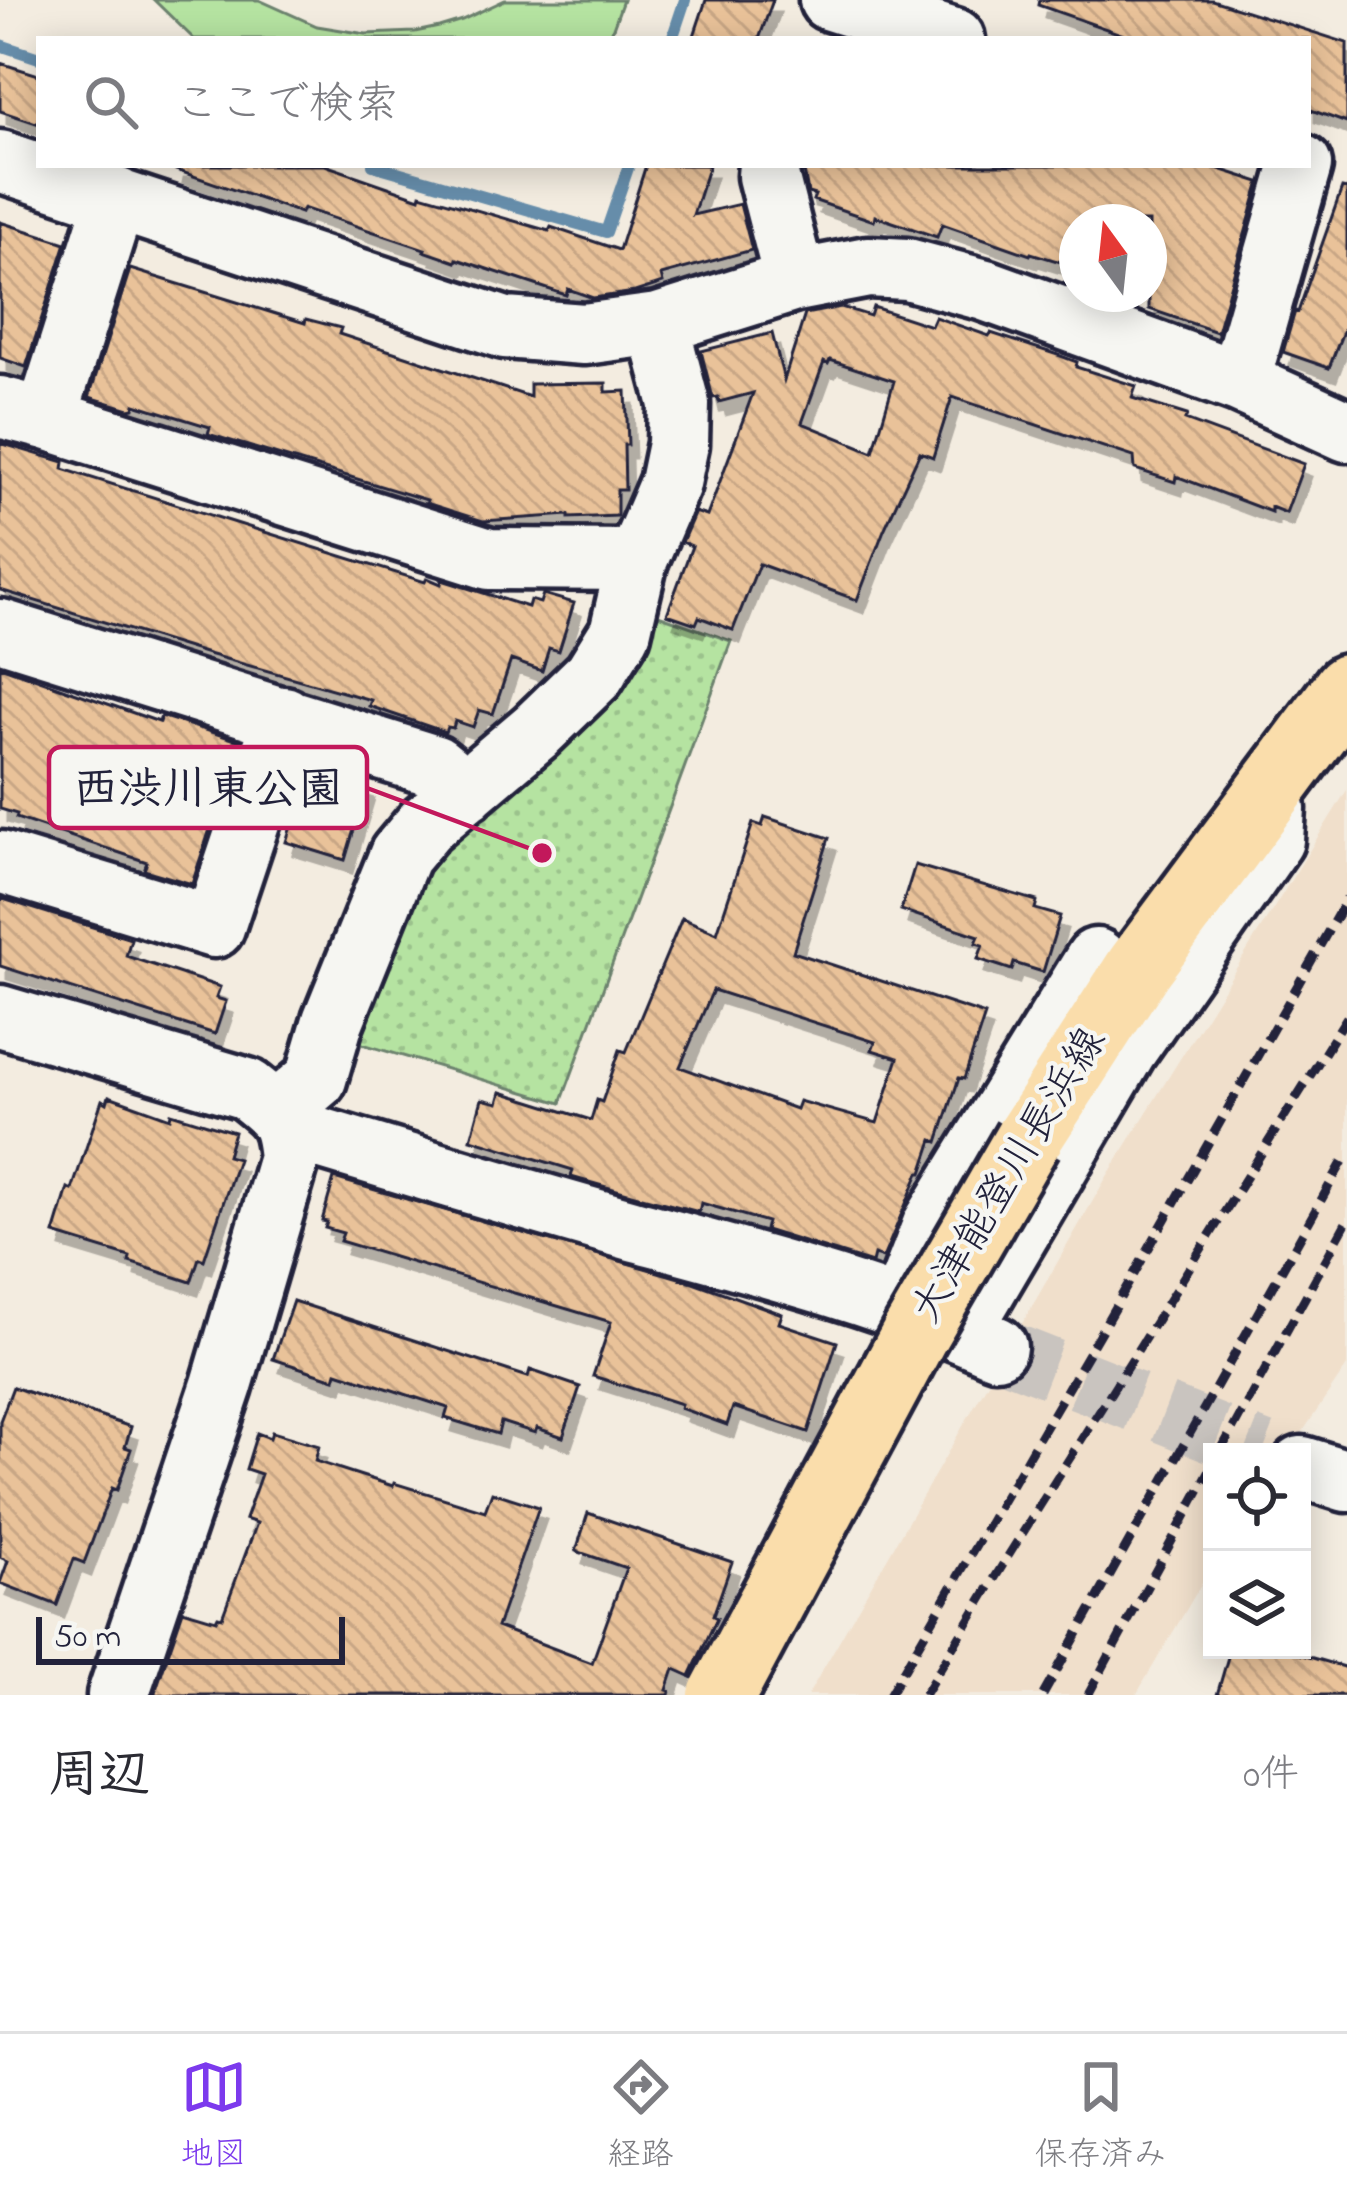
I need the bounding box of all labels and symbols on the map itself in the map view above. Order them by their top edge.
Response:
north arrow [1059,204,1167,312]
callout: 西渋川東公園 [49,747,367,828]
text: 西渋川東公園 [73,759,343,825]
street label: 大津能登川長浜線 [897,1016,1123,1336]
scale bar [36,1611,345,1664]

